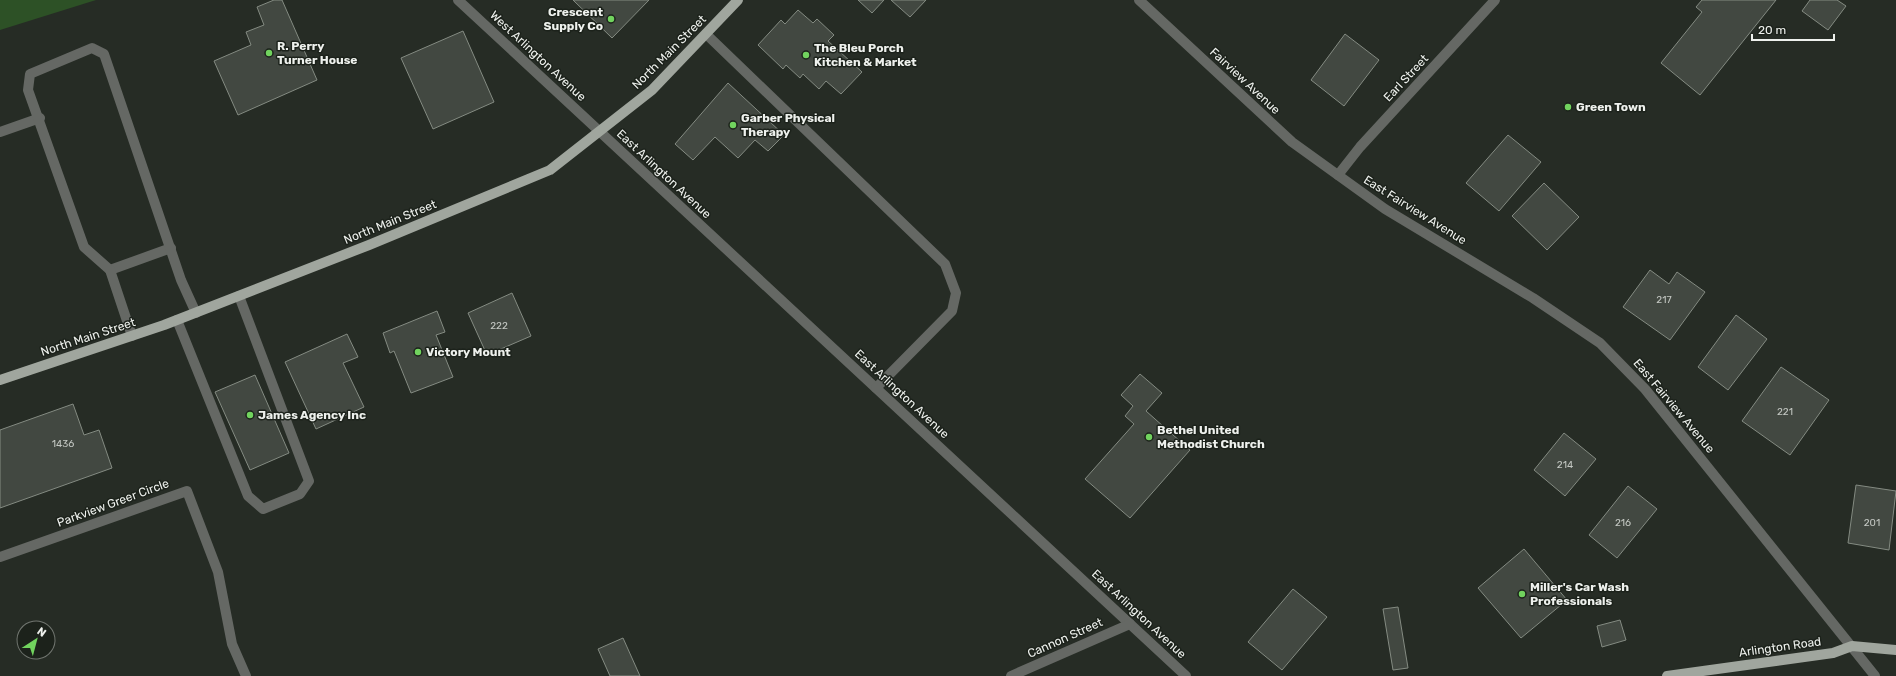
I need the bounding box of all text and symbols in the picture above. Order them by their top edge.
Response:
place label: Crescent Supply Co [544,5,603,33]
street label: West Arlington Avenue [487,8,589,104]
street label: North Main Street [629,12,709,92]
marker: Crescent Supply Co [606,14,616,24]
scale bar [1752,16,1834,42]
text: 20 m [1758,23,1786,37]
place label: R. Perry Turner House [277,39,357,67]
place label: The Bleu Porch Kitchen & Market [814,41,917,69]
street label: Fairview Avenue [1207,45,1283,117]
marker: R. Perry Turner House [264,48,274,58]
marker: The Bleu Porch Kitchen & Market [801,50,811,60]
street label: Earl Street [1381,51,1431,104]
place label: Green Town [1576,100,1646,114]
marker: Green Town [1563,102,1573,112]
place label: Garber Physical Therapy [741,111,835,139]
marker: Garber Physical Therapy [728,120,738,130]
street label: East Arlington Avenue [614,127,714,221]
street label: East Fairview Avenue [1361,173,1469,247]
street label: North Main Street [342,197,439,247]
house number: 217 [1656,294,1672,306]
street label: North Main Street [39,315,137,359]
house number: 222 [490,320,508,332]
place label: Victory Mount [426,345,511,359]
marker: Victory Mount [413,347,423,357]
street label: East Arlington Avenue [852,347,952,441]
street label: East Fairview Avenue [1631,356,1718,456]
house number: 221 [1777,406,1793,418]
place label: James Agency Inc [258,408,366,422]
marker: James Agency Inc [245,410,255,420]
place label: Bethel United Methodist Church [1157,423,1265,451]
marker: Bethel United Methodist Church [1144,432,1154,442]
house number: 1436 [52,438,74,450]
house number: 214 [1557,459,1573,471]
street label: Parkview Greer Circle [55,476,171,530]
house number: 216 [1615,517,1631,529]
house number: 201 [1864,517,1880,529]
street label: East Arlington Avenue [1089,567,1189,661]
place label: Miller's Car Wash Professionals [1530,580,1629,608]
marker: Miller's Car Wash Professionals [1517,589,1527,599]
street label: Cannon Street [1025,615,1105,661]
north arrow [16,620,56,660]
text: N [35,625,49,640]
street label: Arlington Road [1738,634,1822,660]

